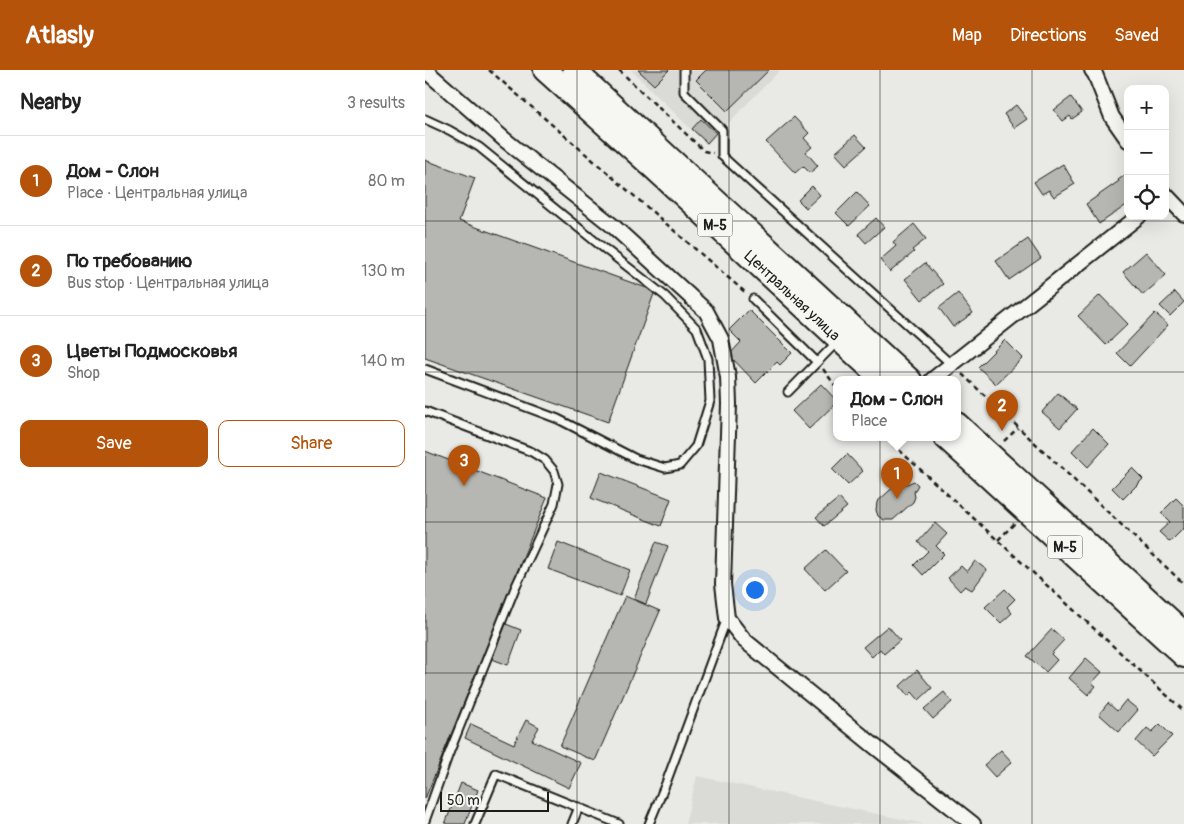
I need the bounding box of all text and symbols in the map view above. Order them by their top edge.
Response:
text: Atlasly [25,21,94,50]
text: Map [952,24,982,47]
text: Directions [1010,24,1086,47]
text: Saved [1114,24,1159,47]
map controls [1124,85,1169,220]
button: + [1124,85,1169,130]
text: Nearby [20,89,81,116]
text: 3 results [347,93,405,113]
button: − [1124,130,1169,175]
text: Дом - Слон [67,159,159,183]
text: 1 [33,171,39,191]
text: 80 m [368,171,405,191]
button: locate [1124,175,1169,220]
text: Place · Центральная улица [67,183,247,203]
road number: М-5 [697,214,733,236]
street label: Центральная улица [740,247,844,345]
text: По требованию [67,249,193,273]
text: 2 [32,261,40,281]
text: 130 m [361,261,405,281]
text: Bus stop · Центральная улица [67,273,269,293]
text: Цветы Подмосковья [67,339,237,363]
text: 3 [32,351,40,371]
text: 140 m [361,351,405,371]
text: Shop [67,363,100,383]
popup [833,376,961,441]
text: Дом - Слон [851,387,943,411]
pin: 2 [986,390,1018,431]
text: Place [851,411,887,431]
button: Save [20,420,208,467]
button: Share [218,420,405,467]
pin: 3 [448,445,480,486]
pin: 1 [881,458,913,499]
road number: М-5 [1047,536,1083,558]
your location [742,577,768,603]
scale bar [440,789,549,812]
text: 50 m [447,792,480,809]

